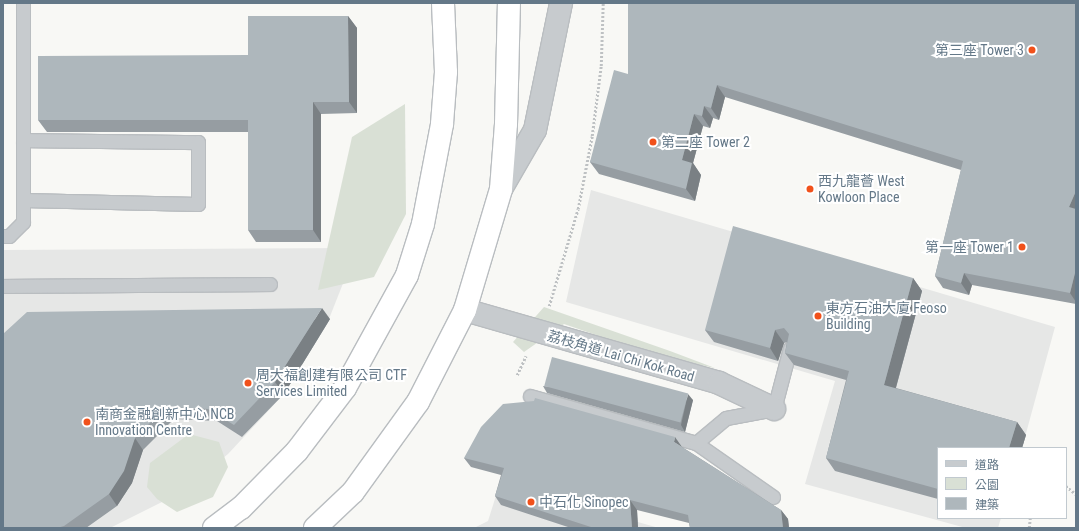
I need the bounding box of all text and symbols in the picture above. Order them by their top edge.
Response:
place label: 第三座 Tower 3 [935,42,1024,58]
marker: 第三座 Tower 3 [1027,45,1037,55]
place label: 第二座 Tower 2 [661,134,750,150]
marker: 第二座 Tower 2 [648,137,658,147]
place label: 西九龍薈 West Kowloon Place [818,173,905,206]
marker: 西九龍薈 West Kowloon Place [805,184,815,194]
place label: 第一座 Tower 1 [925,239,1014,255]
marker: 第一座 Tower 1 [1017,242,1027,252]
place label: 東方石油大廈 Feoso Building [826,300,947,332]
marker: 東方石油大廈 Feoso Building [813,311,823,321]
street label: 荔枝角道 Lai Chi Kok Road [546,327,696,385]
place label: 周大福創建有限公司 CTF Services Limited [256,367,407,400]
marker: 周大福創建有限公司 CTF Services Limited [243,378,253,388]
place label: 南商金融創新中心 NCB Innovation Centre [95,406,234,438]
marker: 南商金融創新中心 NCB Innovation Centre [82,417,92,427]
legend [937,447,1067,519]
text: 道路 [975,458,999,472]
text: 公園 [975,478,999,492]
place label: 中石化 Sinopec [539,494,628,510]
marker: 中石化 Sinopec [526,497,536,507]
text: 建築 [975,498,999,512]

